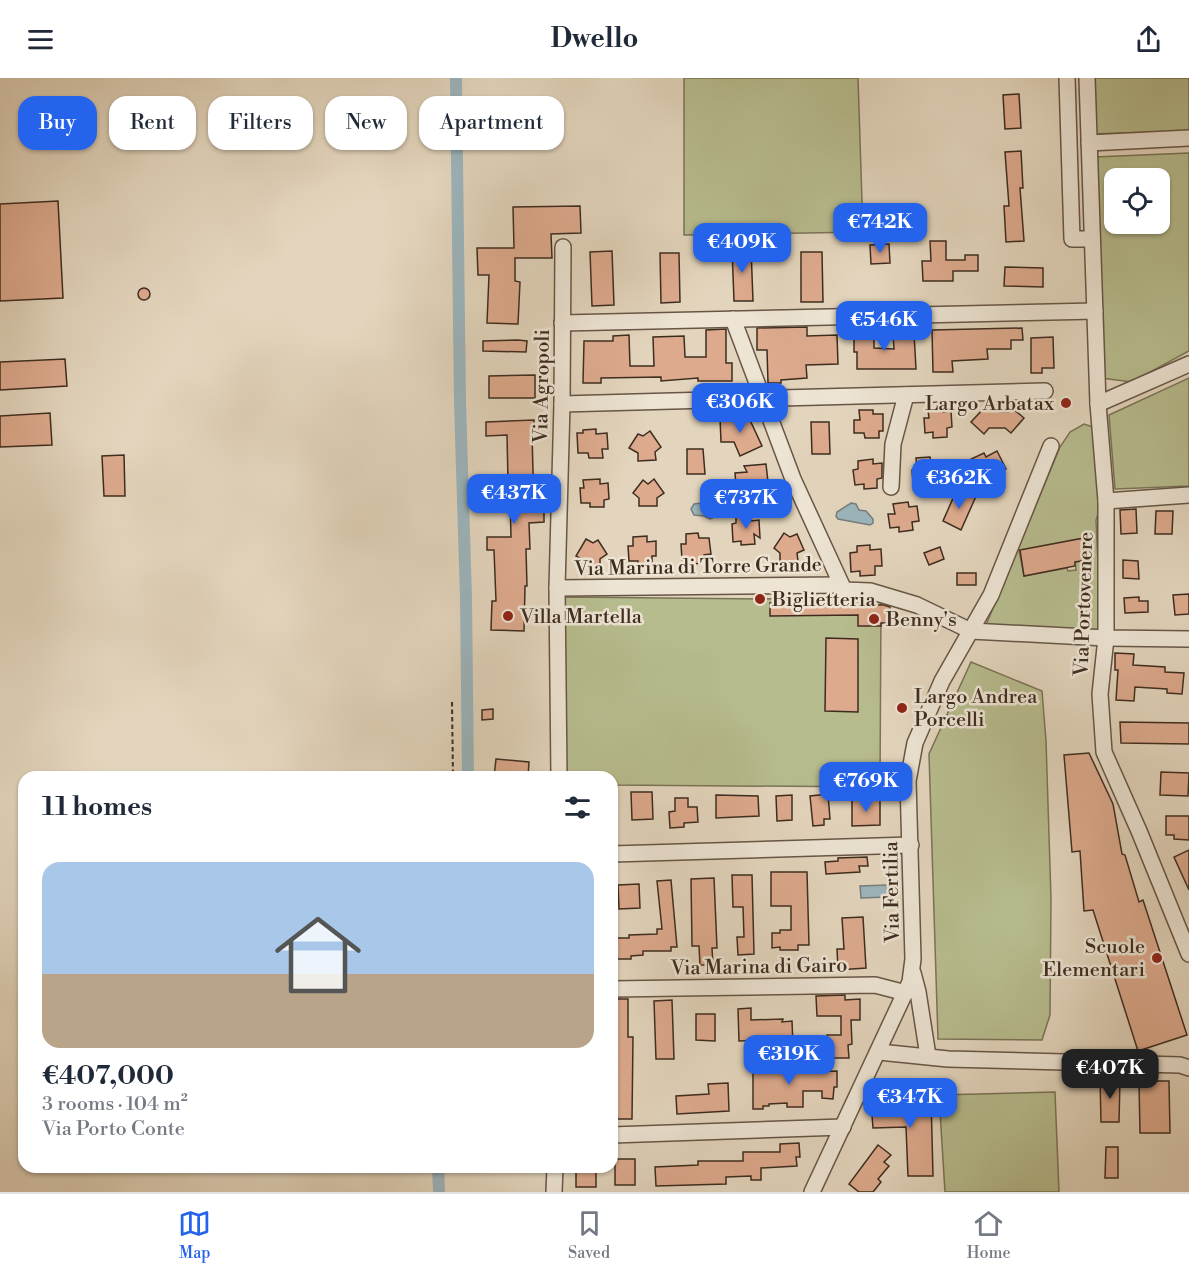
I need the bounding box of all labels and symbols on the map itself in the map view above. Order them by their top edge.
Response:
pin: €742K [838,203,922,254]
pin: €409K [700,223,784,274]
pin: €546K [842,301,926,352]
street label: Via Agropoli [529,328,556,444]
pin: €306K [698,383,782,434]
place label: Largo Arbatax [925,392,1055,417]
marker: Largo Arbatax [1059,396,1073,410]
pin: €362K [917,459,1001,510]
pin: €437K [472,474,556,525]
pin: €737K [704,479,788,530]
street label: Via Portovenere [1069,531,1100,678]
street label: Via Marina di Torre Grande [573,553,822,582]
place label: Biglietteria [771,588,876,613]
marker: Biglietteria [753,592,767,606]
place label: Villa Martella [519,605,643,630]
place label: Benny's [885,608,957,633]
marker: Villa Martella [501,609,515,623]
marker: Benny's [867,612,881,626]
place label: Largo Andrea Porcelli [914,685,1038,733]
marker: Largo Andrea Porcelli [895,701,909,715]
pin: €769K [824,762,908,813]
street label: Via Fertilia [879,840,906,944]
place label: Scuole Elementari [1042,935,1145,983]
marker: Scuole Elementari [1150,951,1164,965]
street label: Via Marina di Gairo [669,953,848,982]
pin: €319K [747,1035,831,1086]
pin: €407K [1068,1049,1152,1100]
pin: €347K [868,1078,952,1129]

